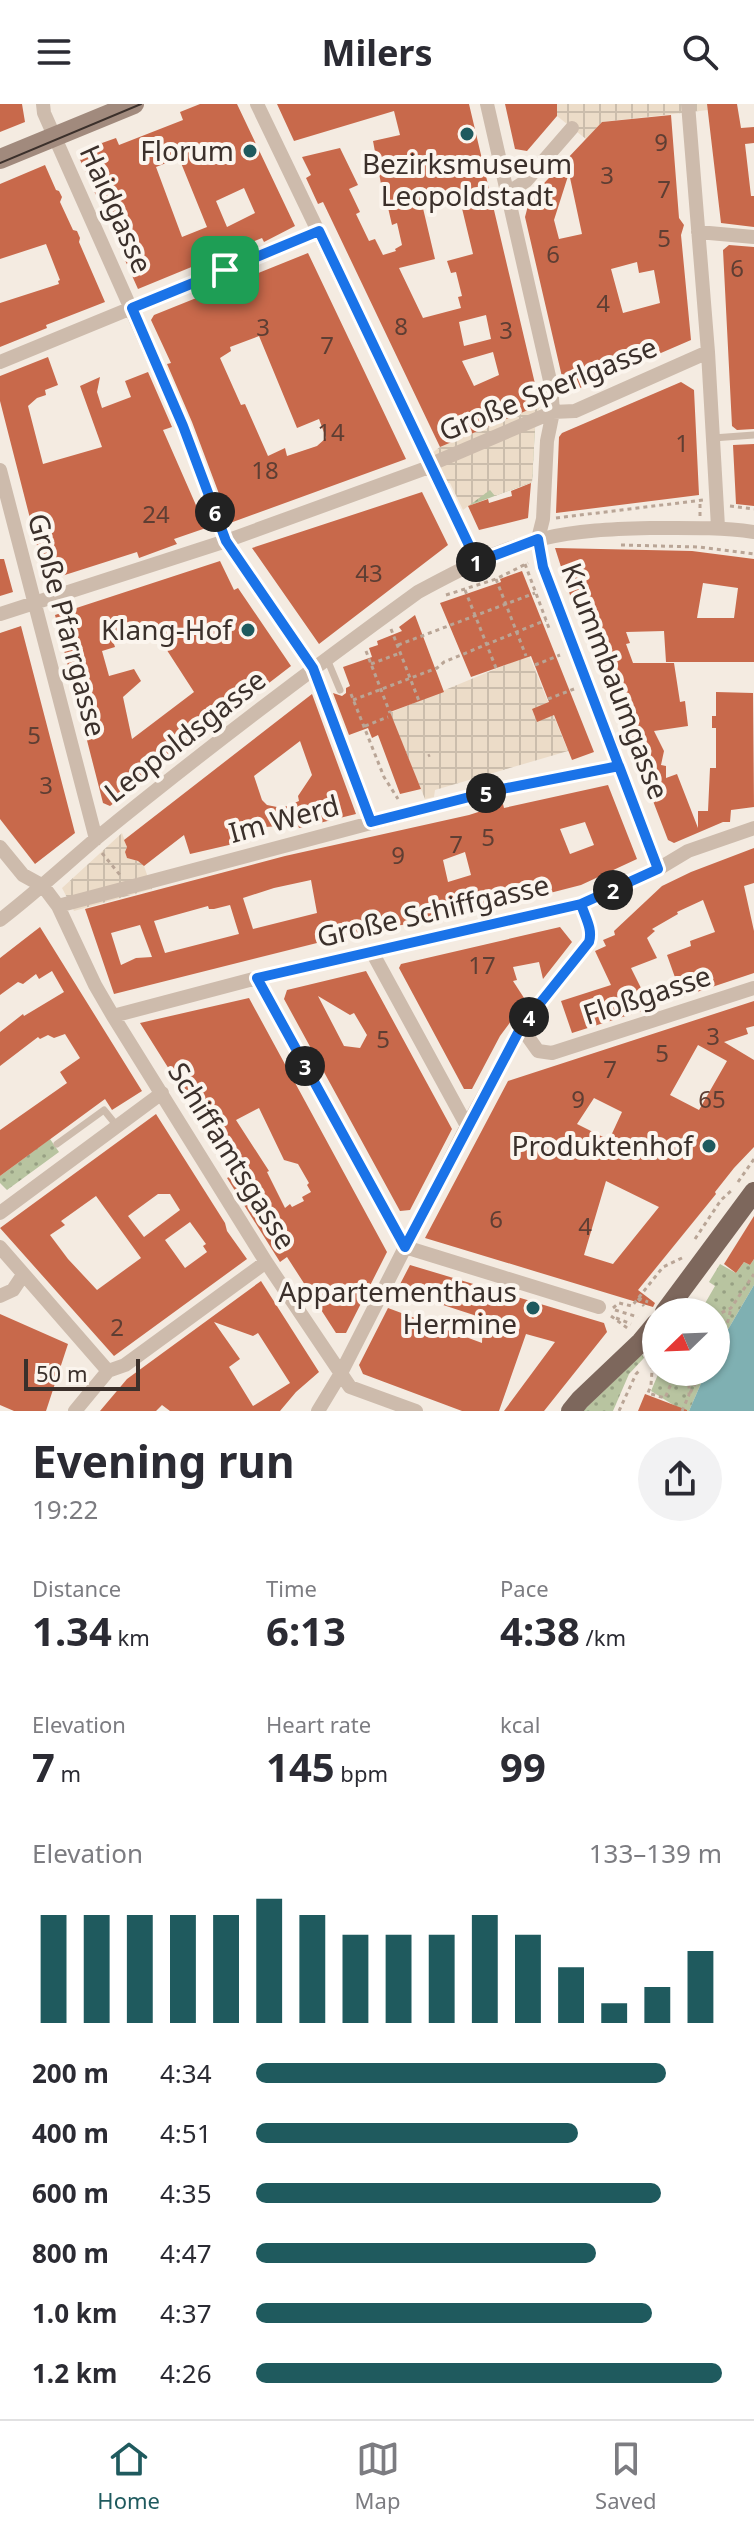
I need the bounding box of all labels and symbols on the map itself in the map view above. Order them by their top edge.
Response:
marker: Bezirksmuseum Leopoldstadt [458,125,476,143]
house number: 9 [654,125,668,158]
place label: Florum [140,131,234,169]
street label: Haidgasse [72,139,162,279]
marker: Florum [241,142,259,160]
place label: Bezirksmuseum Leopoldstadt [362,144,572,214]
house number: 3 [600,158,614,191]
house number: 7 [657,172,671,205]
house number: 5 [657,221,671,254]
pin [191,236,259,304]
house number: 6 [546,237,560,270]
house number: 6 [730,251,744,284]
house number: 4 [596,286,610,319]
house number: 8 [394,309,408,342]
house number: 3 [256,310,270,343]
house number: 3 [499,313,513,346]
street label: Große Sperlgasse [433,327,662,449]
house number: 7 [320,328,334,361]
house number: 14 [317,415,345,448]
house number: 1 [675,426,689,459]
house number: 18 [251,453,279,486]
pin: 6 [195,492,235,532]
house number: 24 [142,497,170,530]
street label: Große Pfarrgasse [20,509,116,741]
pin: 1 [456,542,496,582]
house number: 43 [355,556,383,589]
street label: Krummbaumgasse [553,557,679,804]
place label: Klang-Hof [101,610,233,648]
marker: Klang-Hof [239,621,257,639]
street label: Leopoldsgasse [96,660,273,810]
house number: 5 [27,718,41,751]
house number: 3 [39,768,53,801]
pin: 5 [466,773,506,813]
street label: Im Werd [225,785,343,851]
house number: 5 [481,820,495,853]
house number: 7 [449,827,463,860]
house number: 9 [391,838,405,871]
street label: Große Schiffgasse [313,865,553,955]
pin: 2 [593,870,633,910]
house number: 17 [468,948,496,981]
street label: Floßgasse [578,956,715,1033]
pin: 4 [509,997,549,1037]
house number: 3 [706,1019,720,1052]
house number: 5 [376,1022,390,1055]
house number: 5 [655,1036,669,1069]
pin: 3 [285,1046,325,1086]
house number: 7 [603,1052,617,1085]
street label: Schiffamtsgasse [160,1055,306,1256]
house number: 9 [571,1082,585,1115]
house number: 65 [698,1082,726,1115]
place label: Produktenhof [512,1126,694,1164]
marker: Produktenhof [700,1137,718,1155]
house number: 6 [489,1202,503,1235]
house number: 4 [578,1209,592,1242]
place label: Appartementhaus Hermine [278,1272,517,1342]
north arrow [642,1298,730,1386]
marker: Appartementhaus Hermine [524,1299,542,1317]
house number: 2 [110,1310,124,1343]
scale bar [24,1355,140,1391]

